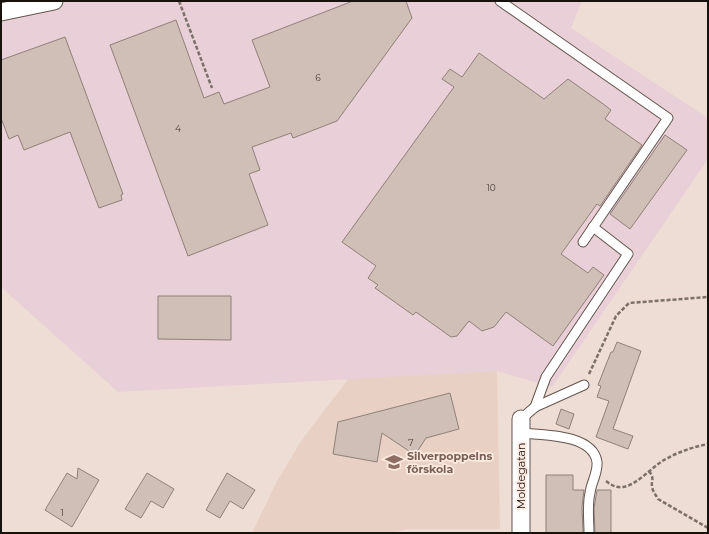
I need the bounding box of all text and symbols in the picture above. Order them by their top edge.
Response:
house number: 6 [315,72,321,83]
house number: 4 [175,123,181,134]
house number: 10 [486,182,496,193]
house number: 7 [408,437,414,448]
street label: Moldegatan [514,443,528,509]
place label: Silverpoppelns förskola [407,449,493,476]
school or university icon: Silverpoppelns förskola [384,452,404,472]
house number: 1 [60,507,64,518]

